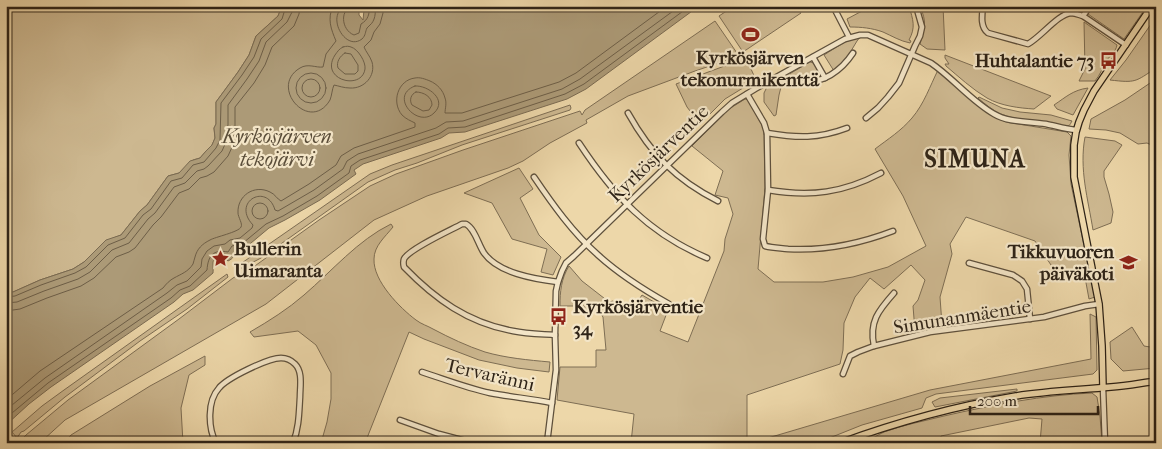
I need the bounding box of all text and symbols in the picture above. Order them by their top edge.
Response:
sports icon: Kyrkösjärven tekonurmikenttä [740,24,760,44]
place label: Kyrkösjärven tekonurmikenttä [680,47,820,91]
place label: Huhtalantie 73 [975,50,1094,72]
bus stop icon: Huhtalantie 73 [1098,50,1118,70]
street label: Kyrkösjärventie [604,101,713,207]
water label: Kyrkösjärven tekojärvi [220,125,332,171]
district label: SIMUNA [924,145,1026,173]
place label: Bullerin Uimaranta [233,238,324,282]
place label: Tikkuvuoren päiväkoti [1007,241,1115,285]
place icon: Bullerin Uimaranta [210,249,230,269]
school or university icon: Tikkuvuoren päiväkoti [1118,252,1138,272]
street label: Simunanmäentie [892,295,1033,339]
place label: Kyrkösjärventie 34 [573,296,704,340]
bus stop icon: Kyrkösjärventie 34 [549,307,569,327]
street label: Tervaränni [443,354,537,396]
scale bar [970,384,1097,416]
text: 200 m [977,392,1017,410]

